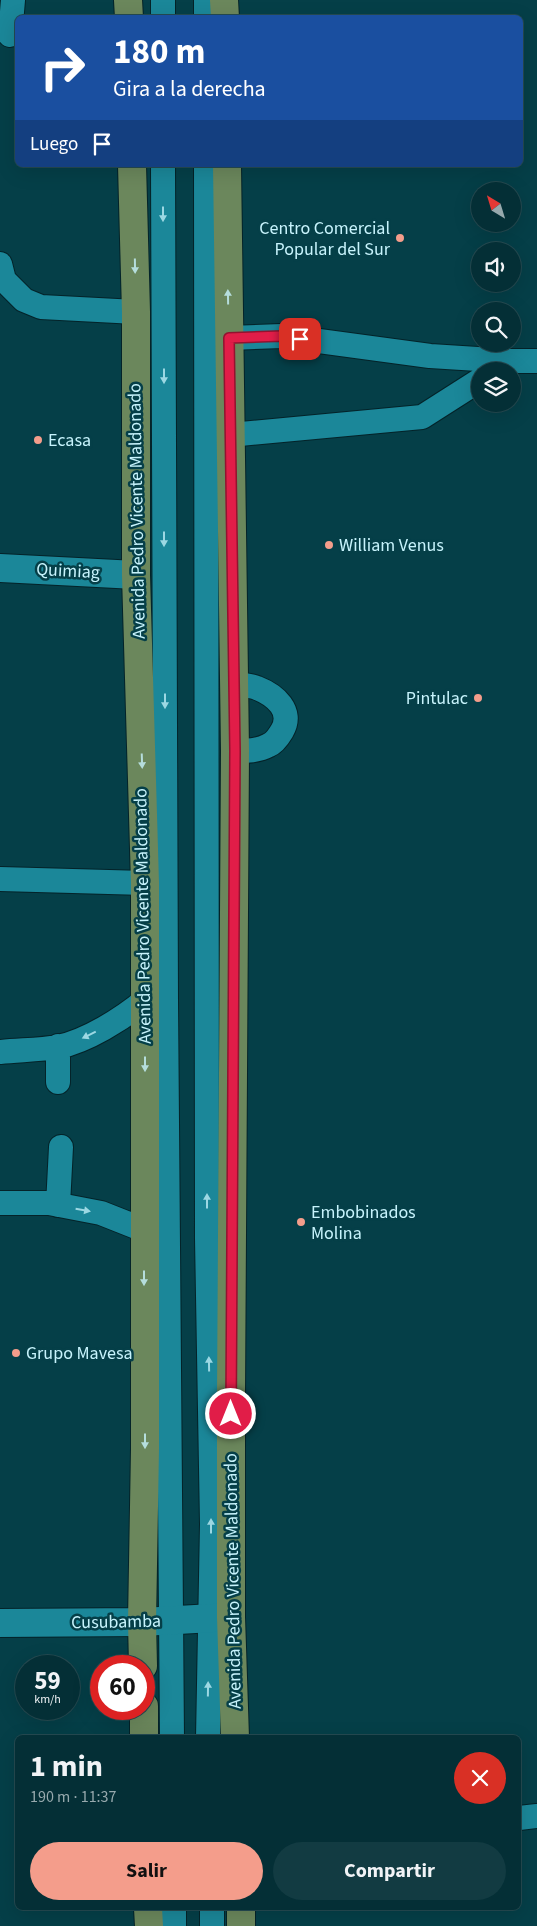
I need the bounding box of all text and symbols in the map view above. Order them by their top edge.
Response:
text: 180 m [113,27,205,77]
icon: right [30,35,95,100]
text: Gira a la derecha [113,73,266,105]
icon: arrive [88,130,116,158]
text: Luego [30,131,78,158]
north arrow [471,182,521,232]
map controls [471,182,521,412]
one-way arrow [159,206,167,222]
place label: Centro Comercial Popular del Sur [259,216,391,262]
marker: Centro Comercial Popular del Sur [394,232,406,244]
button: sound [471,242,521,292]
one-way arrow [131,258,139,274]
one-way arrow [224,289,232,305]
button: search [471,302,521,352]
pin [279,318,321,360]
icon: arrive [286,325,314,353]
button: layers [471,362,521,412]
one-way arrow [160,368,168,384]
street label: Avenida Pedro Vicente Maldonado [122,383,152,639]
place label: Ecasa [48,428,91,453]
marker: Ecasa [32,434,44,446]
one-way arrow [161,531,169,547]
place label: William Venus [339,533,444,558]
marker: William Venus [323,539,335,551]
street label: Quimiag [36,557,100,585]
place label: Pintulac [406,686,468,711]
marker: Pintulac [472,692,484,704]
one-way arrow [161,693,169,709]
one-way arrow [138,753,146,769]
street label: Avenida Pedro Vicente Maldonado [128,788,158,1044]
one-way arrow [82,1031,96,1039]
one-way arrow [141,1056,149,1072]
one-way arrow [203,1193,211,1209]
place label: Embobinados Molina [311,1200,416,1246]
one-way arrow [76,1206,92,1214]
marker: Embobinados Molina [295,1216,307,1228]
one-way arrow [140,1271,148,1287]
place label: Grupo Mavesa [26,1341,133,1366]
marker: Grupo Mavesa [10,1347,22,1359]
one-way arrow [205,1356,213,1372]
position arrow [204,1387,256,1439]
one-way arrow [141,1433,149,1449]
street label: Avenida Pedro Vicente Maldonado [218,1453,248,1709]
one-way arrow [207,1518,215,1534]
street label: Cusubamba [71,1609,161,1635]
speed limit sign: 60 [90,1655,155,1720]
text: 59 [34,1663,61,1699]
one-way arrow [204,1681,212,1697]
text: km/h [34,1691,61,1708]
text: 1 min [30,1745,103,1788]
button: close [454,1752,506,1804]
text: 190 m · 11:37 [30,1786,117,1808]
button: Salir [30,1842,263,1900]
button: Compartir [273,1842,506,1900]

